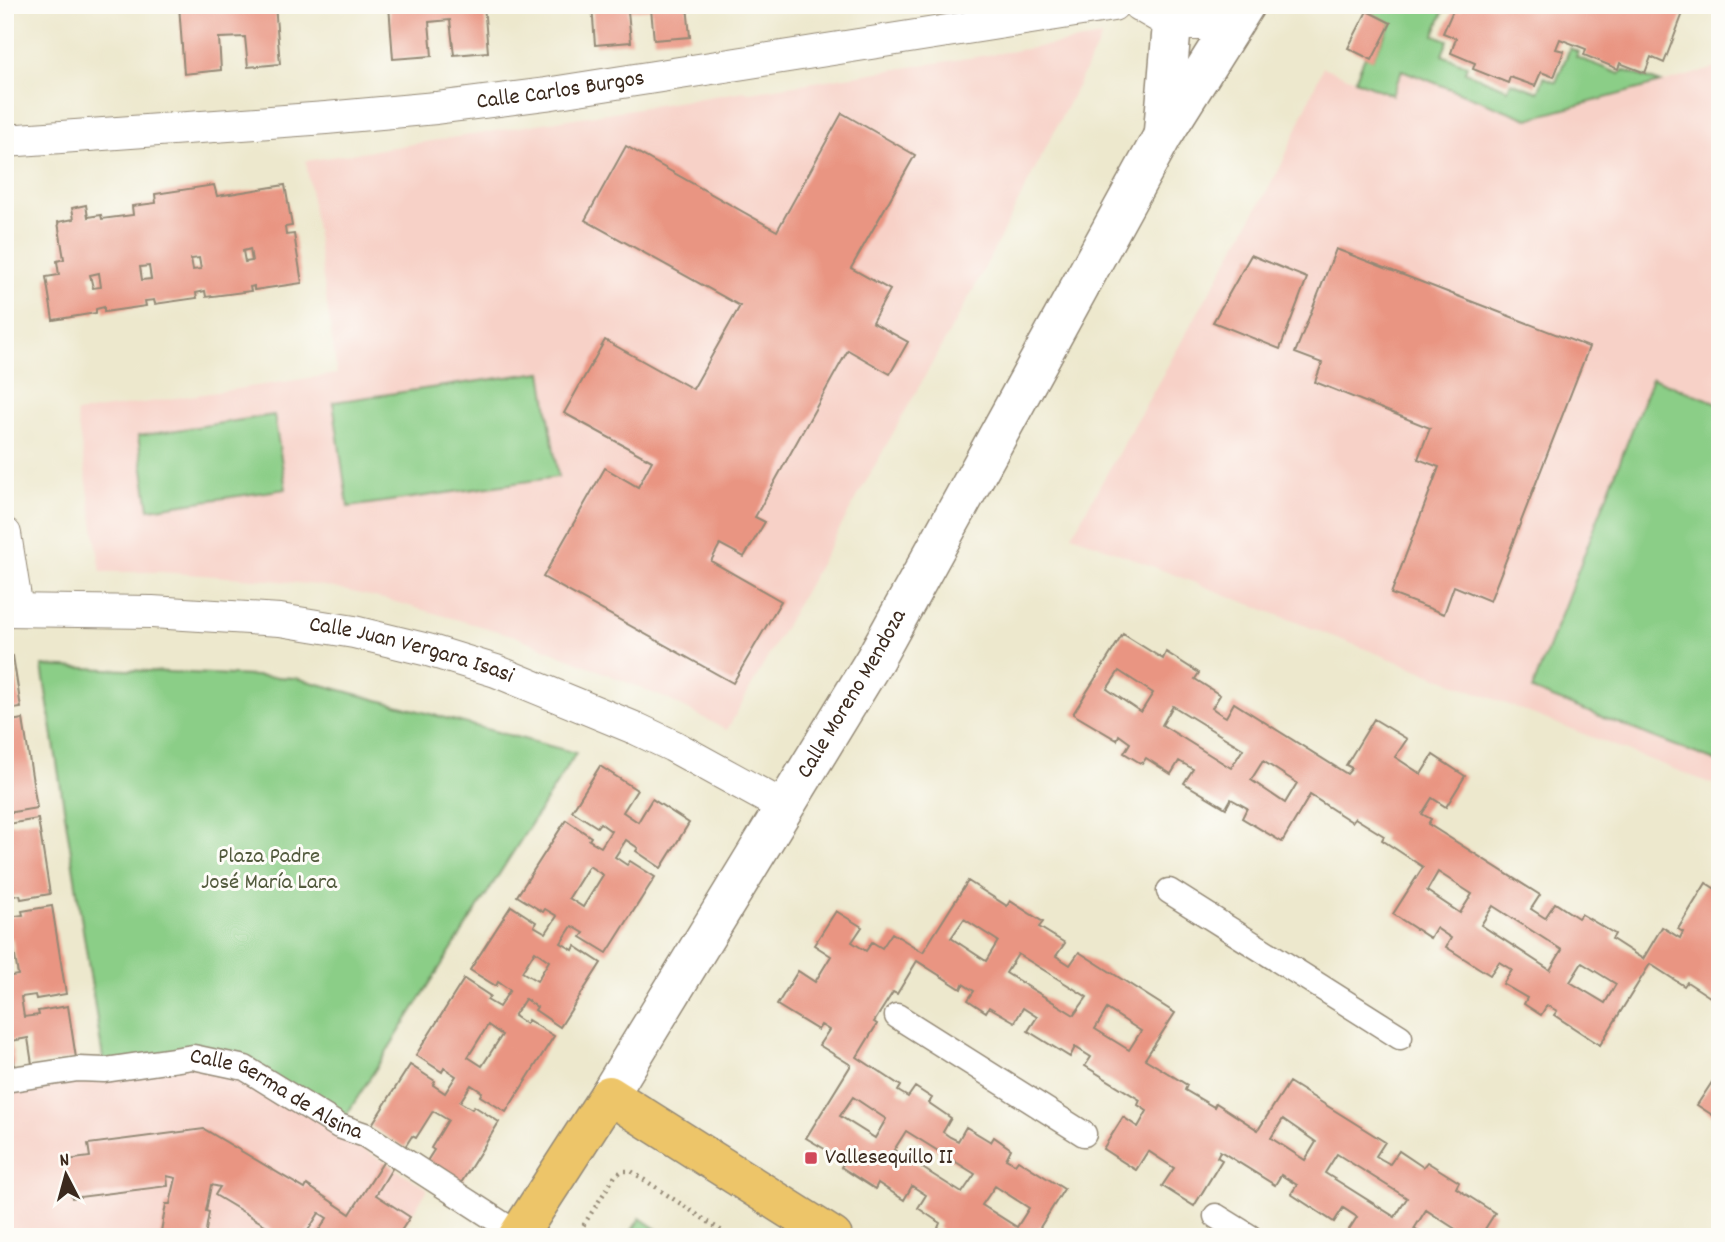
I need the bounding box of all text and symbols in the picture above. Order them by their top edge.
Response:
street label: Calle Carlos Burgos [475,62,647,119]
street label: Calle Moreno Mendoza [789,602,916,785]
street label: Calle Juan Vergara Isasi [307,608,519,693]
park label: Plaza Padre José María Lara [201,841,338,900]
street label: Calle Germa de Alsina [187,1040,368,1150]
north arrow [32,1140,102,1210]
place label: Vallesequillo II [825,1142,953,1175]
text: N [59,1148,71,1175]
marker: Vallesequillo II [803,1150,819,1166]

